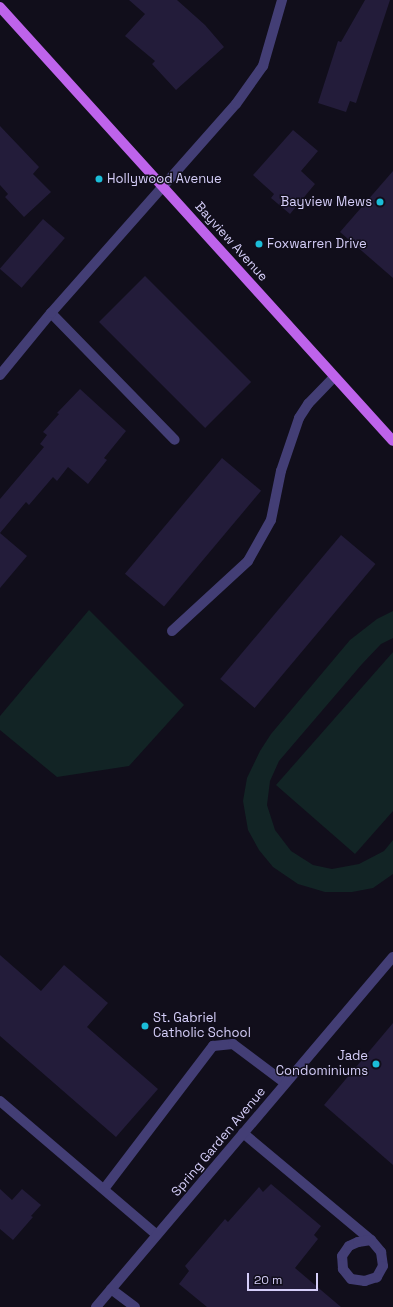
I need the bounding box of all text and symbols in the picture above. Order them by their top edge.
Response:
place label: Hollywood Avenue [107,171,222,187]
marker: Hollywood Avenue [94,174,104,184]
place label: Bayview Mews [281,194,372,210]
marker: Bayview Mews [375,197,385,207]
street label: Bayview Avenue [191,199,271,285]
place label: Foxwarren Drive [267,236,367,252]
marker: Foxwarren Drive [254,239,264,249]
place label: St. Gabriel Catholic School [153,1011,251,1042]
marker: St. Gabriel Catholic School [140,1021,150,1031]
place label: Jade Condominiums [276,1049,368,1080]
marker: Jade Condominiums [371,1059,381,1069]
street label: Spring Garden Avenue [169,1084,269,1200]
scale bar [249,1265,320,1291]
text: 20 m [254,1272,282,1288]

